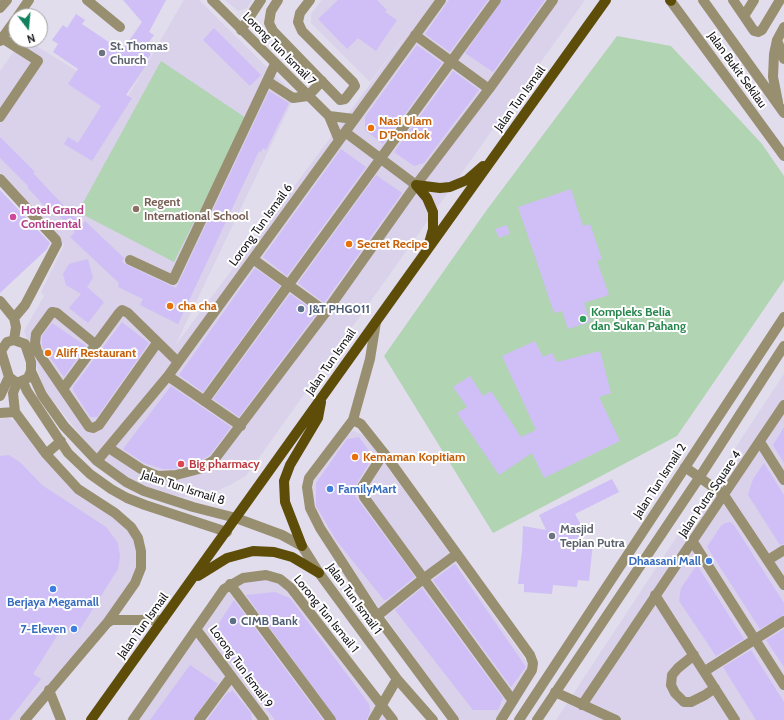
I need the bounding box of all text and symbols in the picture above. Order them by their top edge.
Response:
north arrow [8,8,48,48]
street label: Lorong Tun Ismail 7 [239,9,319,89]
street label: Jalan Bukit Sekilau [705,29,769,111]
text: N [25,31,37,46]
place label: St. Thomas Church [110,39,168,67]
marker: St. Thomas Church [97,48,107,58]
street label: Jalan Tun Ismail [491,63,549,135]
place label: Nasi Ulam D'Pondok [379,114,432,142]
marker: Nasi Ulam D'Pondok [366,123,376,133]
street label: Lorong Tun Ismail 6 [226,181,296,269]
place label: Regent International School [144,195,249,223]
place label: Hotel Grand Continental [21,203,84,231]
marker: Regent International School [131,204,141,214]
marker: Hotel Grand Continental [8,212,18,222]
place label: Secret Recipe [357,237,427,251]
marker: Secret Recipe [344,239,354,249]
place label: cha cha [178,299,217,313]
marker: cha cha [165,301,175,311]
place label: J&T PHG011 [309,302,370,316]
marker: J&T PHG011 [296,304,306,314]
place label: Kompleks Belia dan Sukan Pahang [591,305,686,333]
marker: Kompleks Belia dan Sukan Pahang [578,314,588,324]
street label: Jalan Tun Ismail [303,326,359,398]
place label: Aliff Restaurant [56,346,136,360]
marker: Aliff Restaurant [43,348,53,358]
street label: Jalan Tun Ismail 2 [630,441,690,521]
street label: Jalan Putra Square 4 [676,448,744,540]
place label: Kemaman Kopitiam [363,450,466,464]
marker: Kemaman Kopitiam [350,452,360,462]
place label: Big pharmacy [189,457,260,471]
marker: Big pharmacy [176,459,186,469]
street label: Jalan Tun Ismail 8 [139,468,227,508]
place label: FamilyMart [338,482,396,496]
marker: FamilyMart [325,484,335,494]
place label: Masjid Tepian Putra [560,522,625,550]
marker: Masjid Tepian Putra [547,531,557,541]
place label: Dhaasani Mall [628,554,701,568]
marker: Dhaasani Mall [704,556,714,566]
street label: Jalan Tun Ismail 1 [324,561,384,637]
street label: Lorong Tun Ismail 1 [290,572,362,656]
marker: Berjaya Megamall [48,584,58,594]
street label: Jalan Tun Ismail [114,590,172,662]
place label: Berjaya Megamall [7,595,99,609]
place label: CIMB Bank [241,614,298,628]
marker: CIMB Bank [228,616,238,626]
place label: 7-Eleven [20,622,66,636]
street label: Lorong Tun Ismail 9 [206,623,276,711]
marker: 7-Eleven [69,624,79,634]

